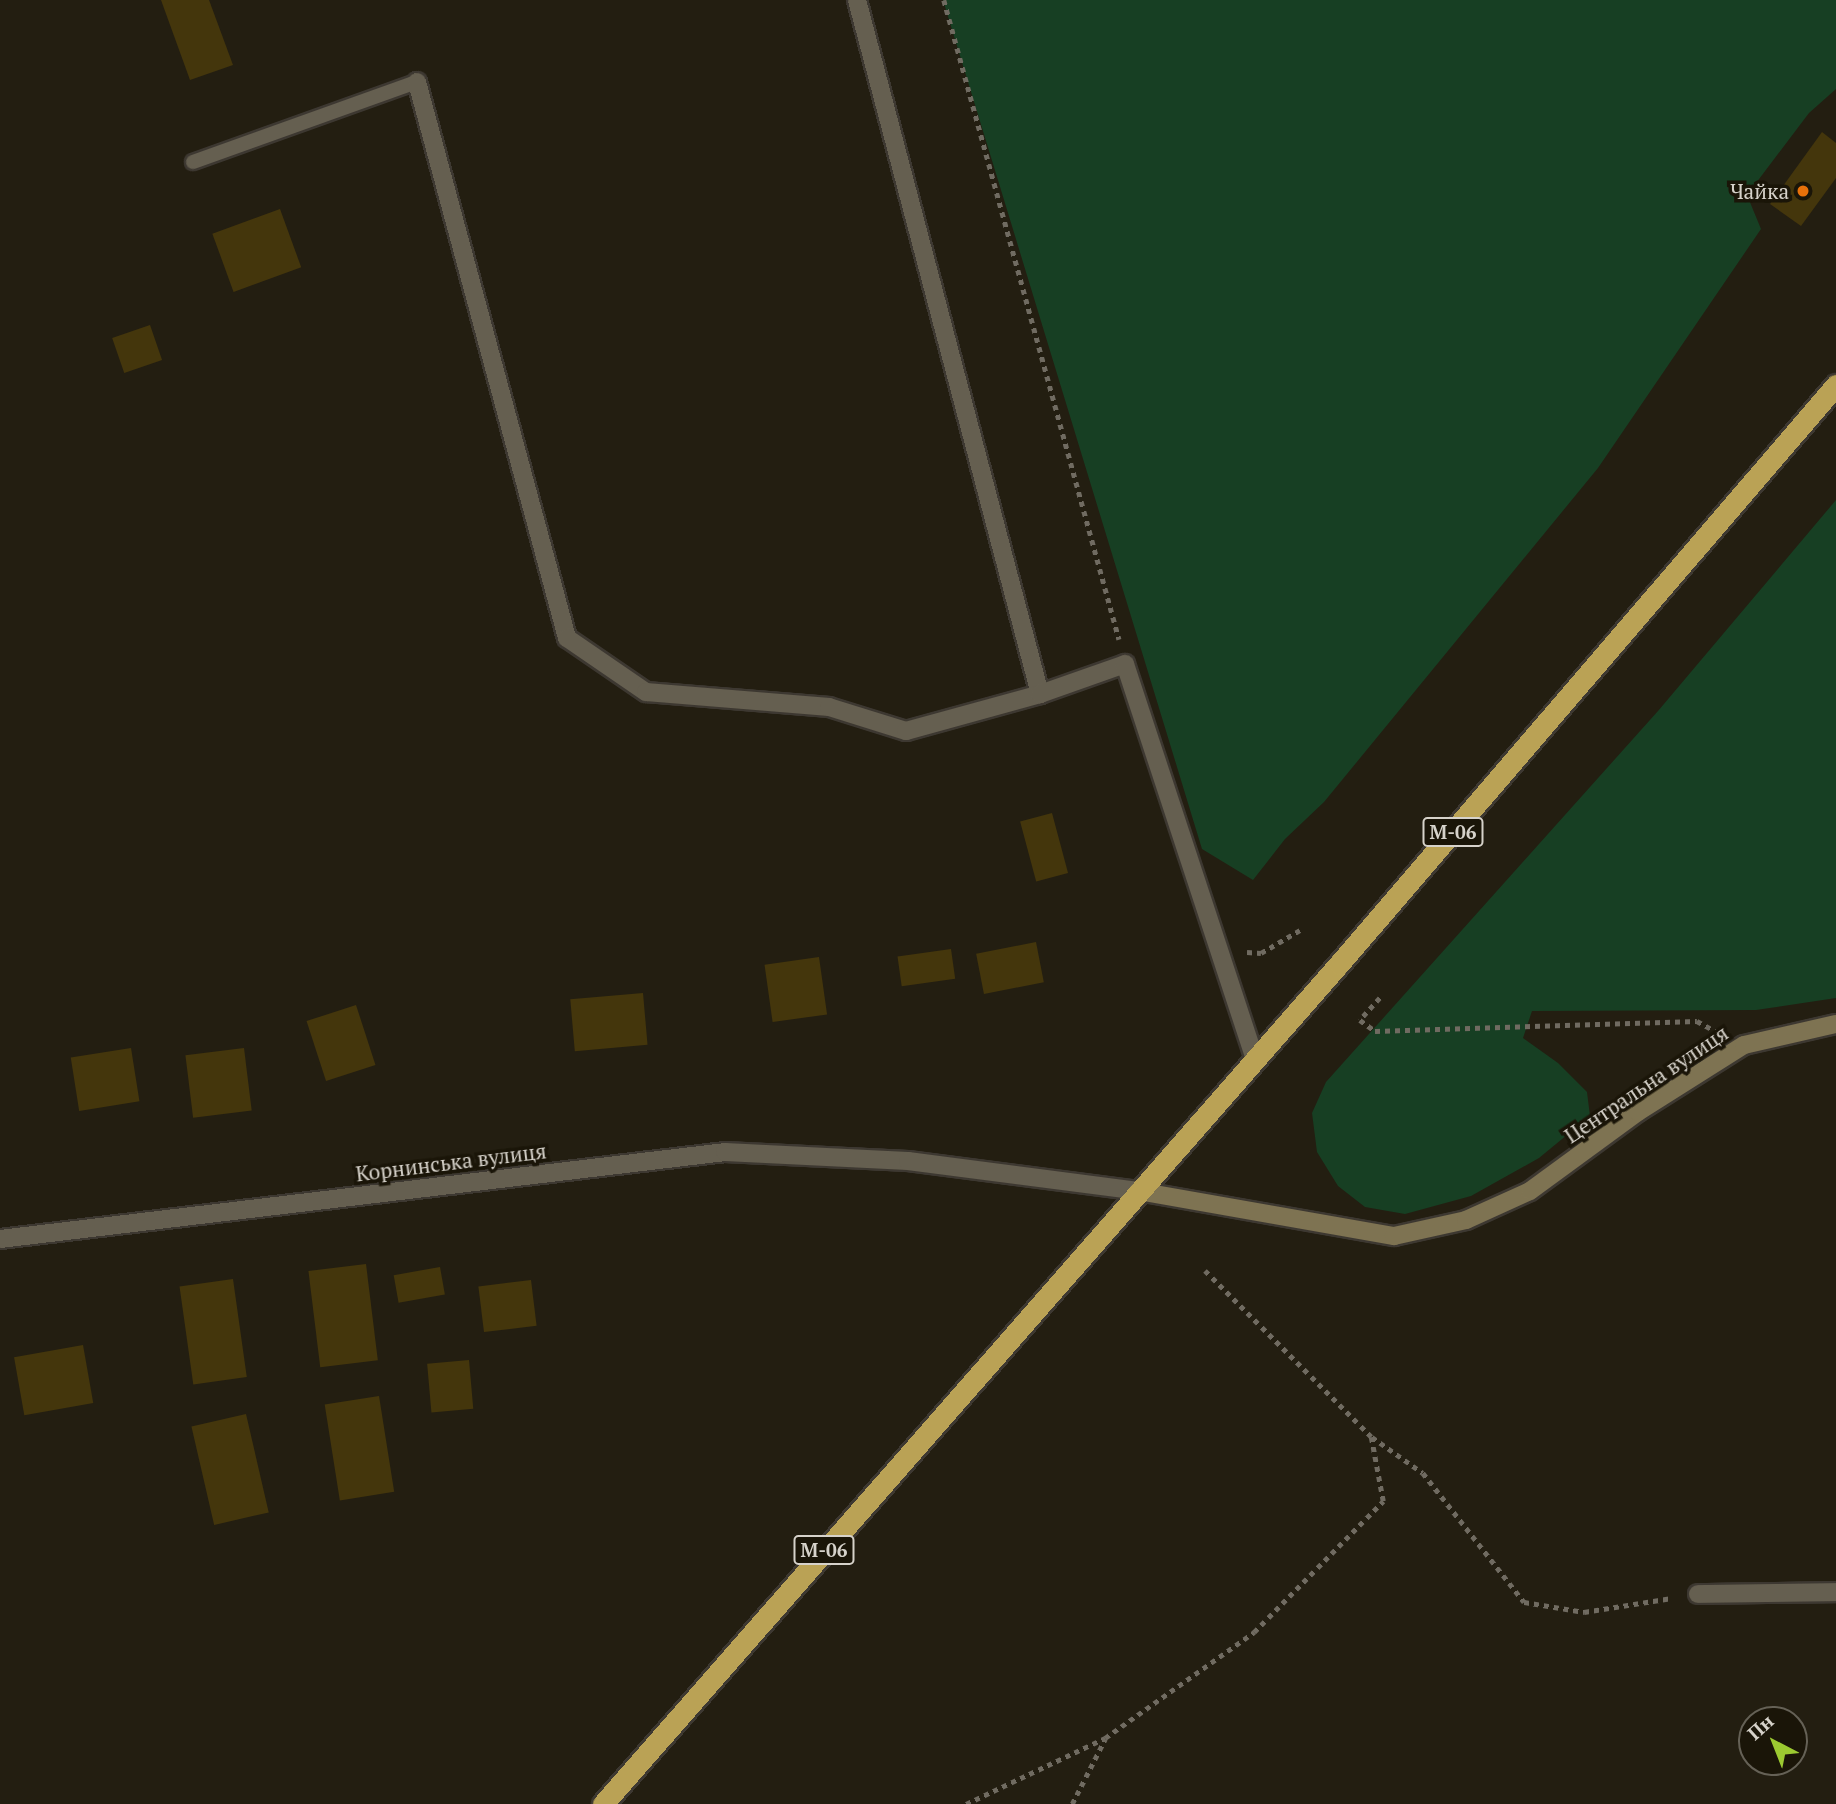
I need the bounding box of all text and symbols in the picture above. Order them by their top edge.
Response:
place label: Чайка [1730,178,1789,204]
marker: Чайка [1795,183,1811,199]
road number: М-06 [1422,817,1484,848]
street label: Центральна вулиця [1559,1020,1733,1148]
street label: Корнинська вулиця [354,1138,548,1186]
road number: М-06 [792,1534,856,1566]
north arrow [1738,1706,1808,1776]
text: Пн [1742,1708,1778,1745]

